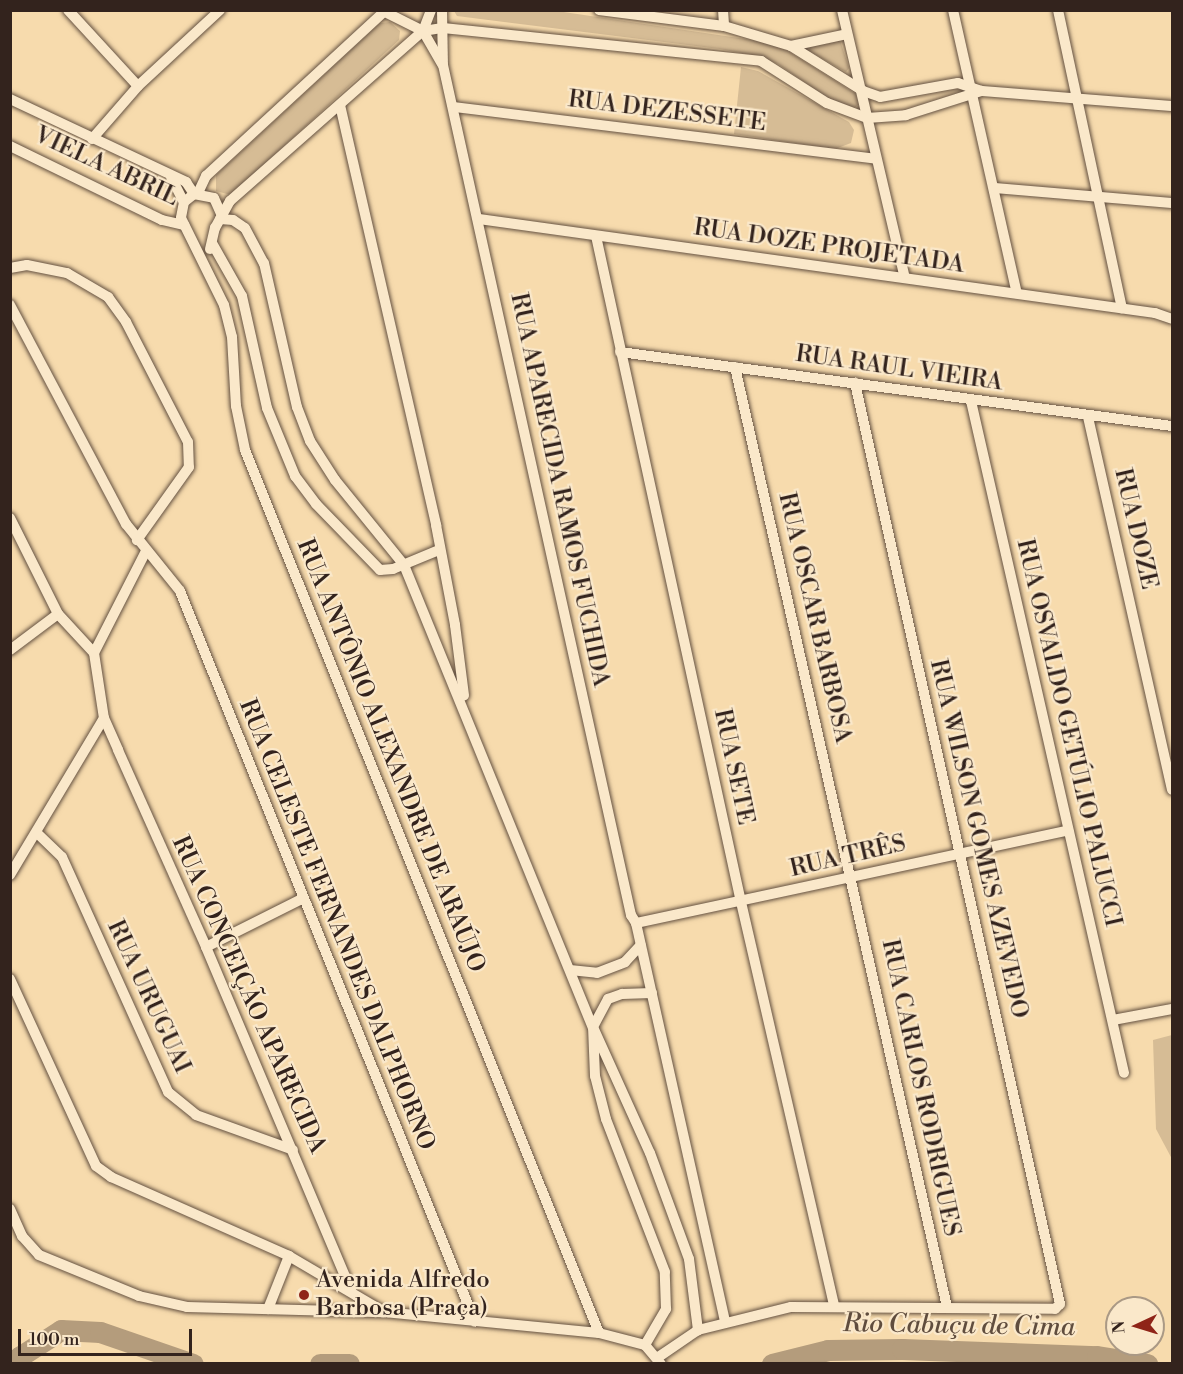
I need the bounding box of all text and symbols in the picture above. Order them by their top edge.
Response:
street label: RUA DEZESSETE [566,86,768,138]
street label: VIELA ABRIL [29,121,183,213]
street label: RUA DOZE PROJETADA [692,214,966,280]
street label: RUA APARECIDA RAMOS FUCHIDA [503,290,615,690]
street label: RUA RAUL VIEIRA [794,340,1004,398]
street label: RUA DOZE [1107,466,1163,592]
street label: RUA OSCAR BARBOSA [771,490,857,746]
street label: RUA ANTÔNIO ALEXANDRE DE ARAÚJO [290,535,490,977]
street label: RUA OSVALDO GETÚLIO PALUCCI [1009,536,1127,930]
street label: RUA WILSON GOMES AZEVEDO [923,657,1033,1021]
street label: RUA CELESTE FERNANDES DALPHORNO [232,695,440,1155]
street label: RUA SETE [707,706,759,828]
street label: RUA TRÊS [787,830,909,884]
street label: RUA CONCEIÇÃO APARECIDA [165,832,331,1158]
street label: RUA URUGUAI [100,916,196,1078]
street label: RUA CARLOS RODRIGUES [874,937,966,1239]
place label: Avenida Alfredo Barbosa (Praça) [316,1267,490,1323]
marker: Avenida Alfredo Barbosa (Praça) [297,1288,311,1302]
north arrow [1105,1296,1165,1356]
water label: Rio Cabuçu de Cima [843,1308,1075,1344]
scale bar [21,1317,195,1355]
text: N [1109,1320,1129,1334]
text: 100 m [29,1328,80,1351]

